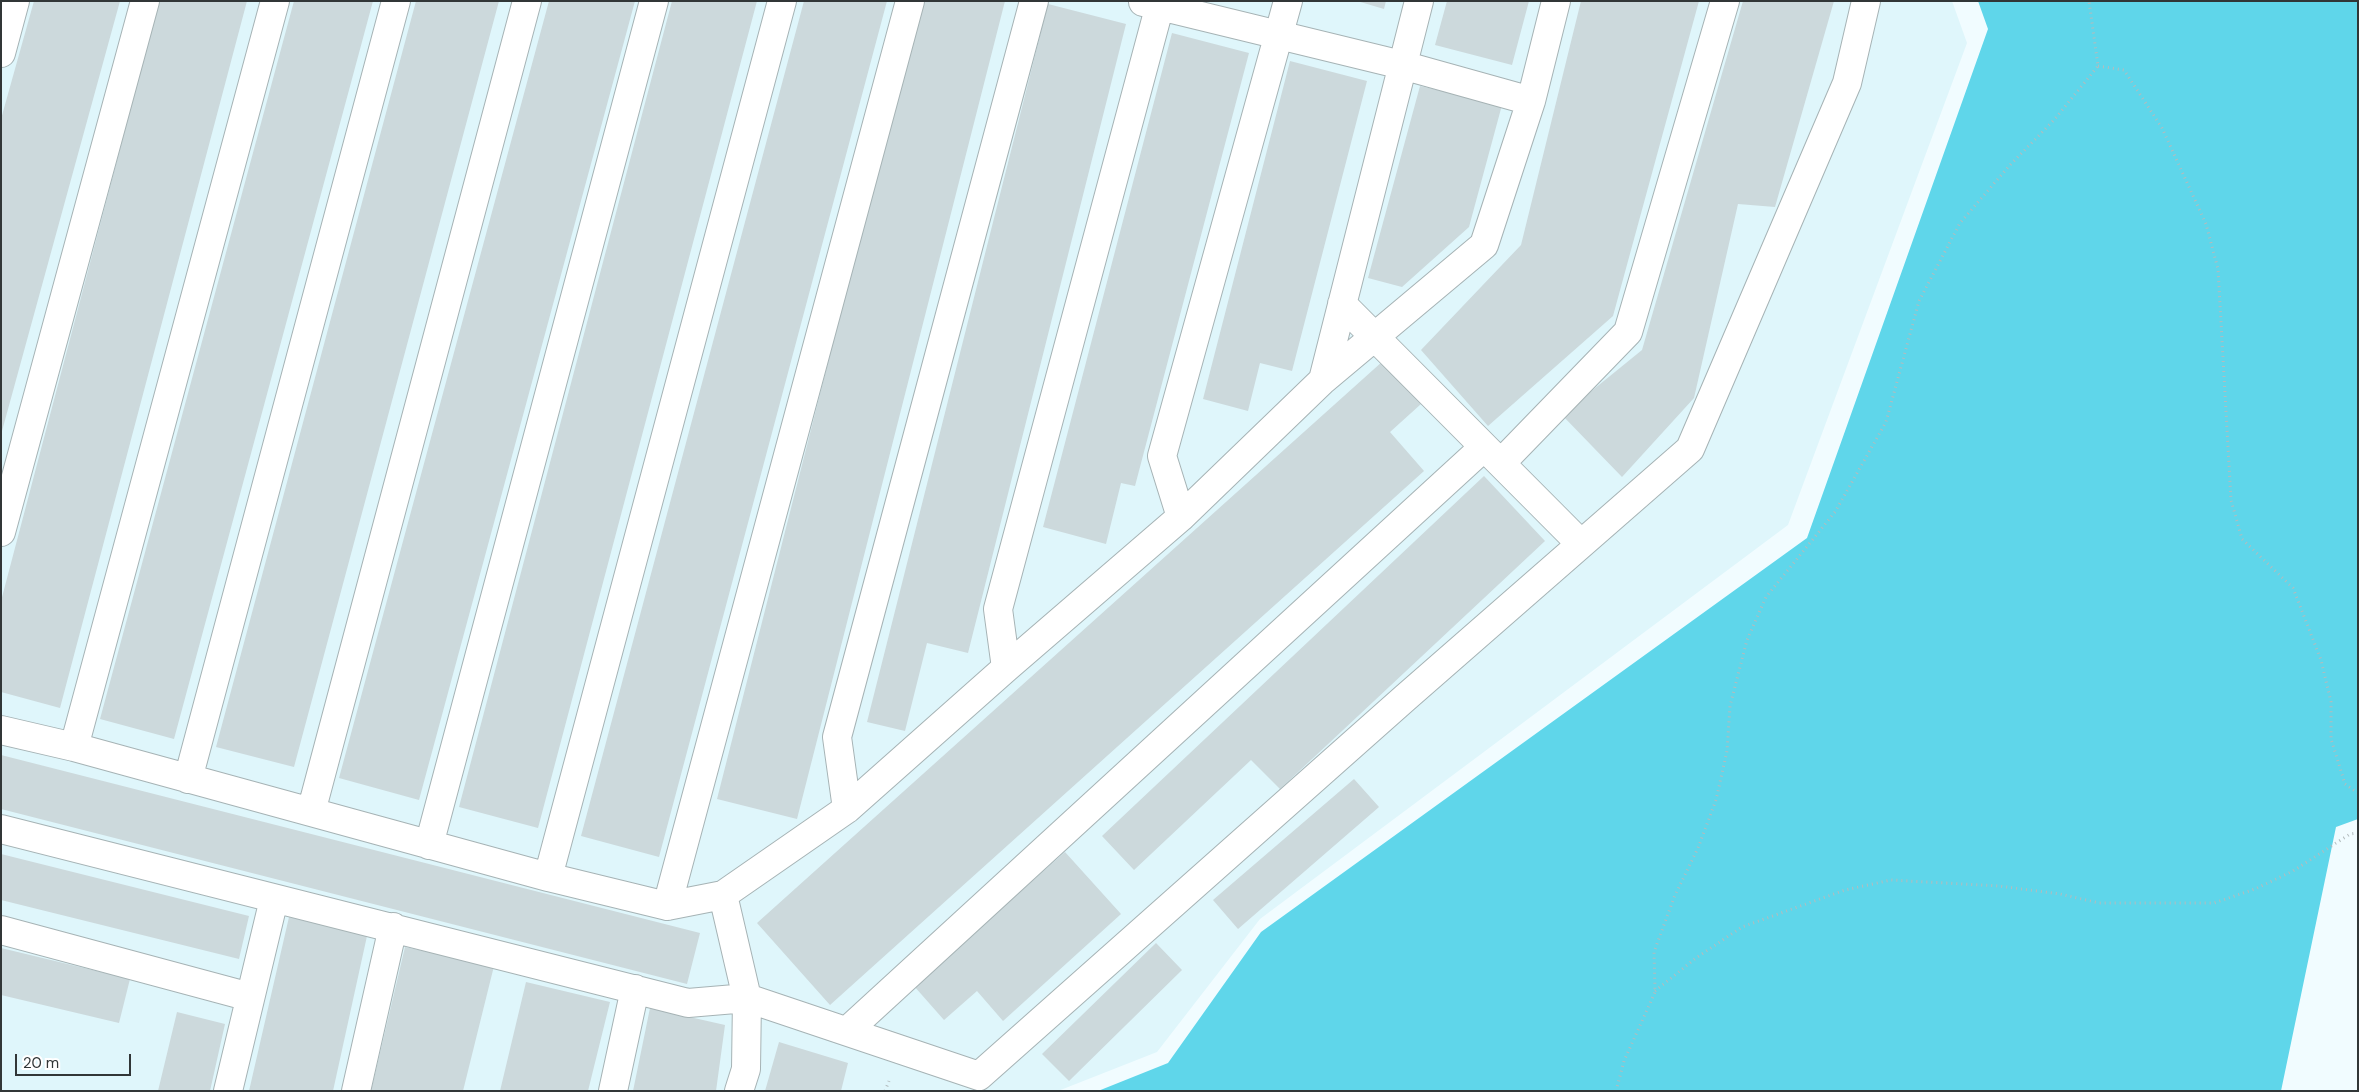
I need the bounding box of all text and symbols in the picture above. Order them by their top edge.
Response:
scale bar [18,1044,134,1076]
text: 20 m [23,1053,59,1073]

